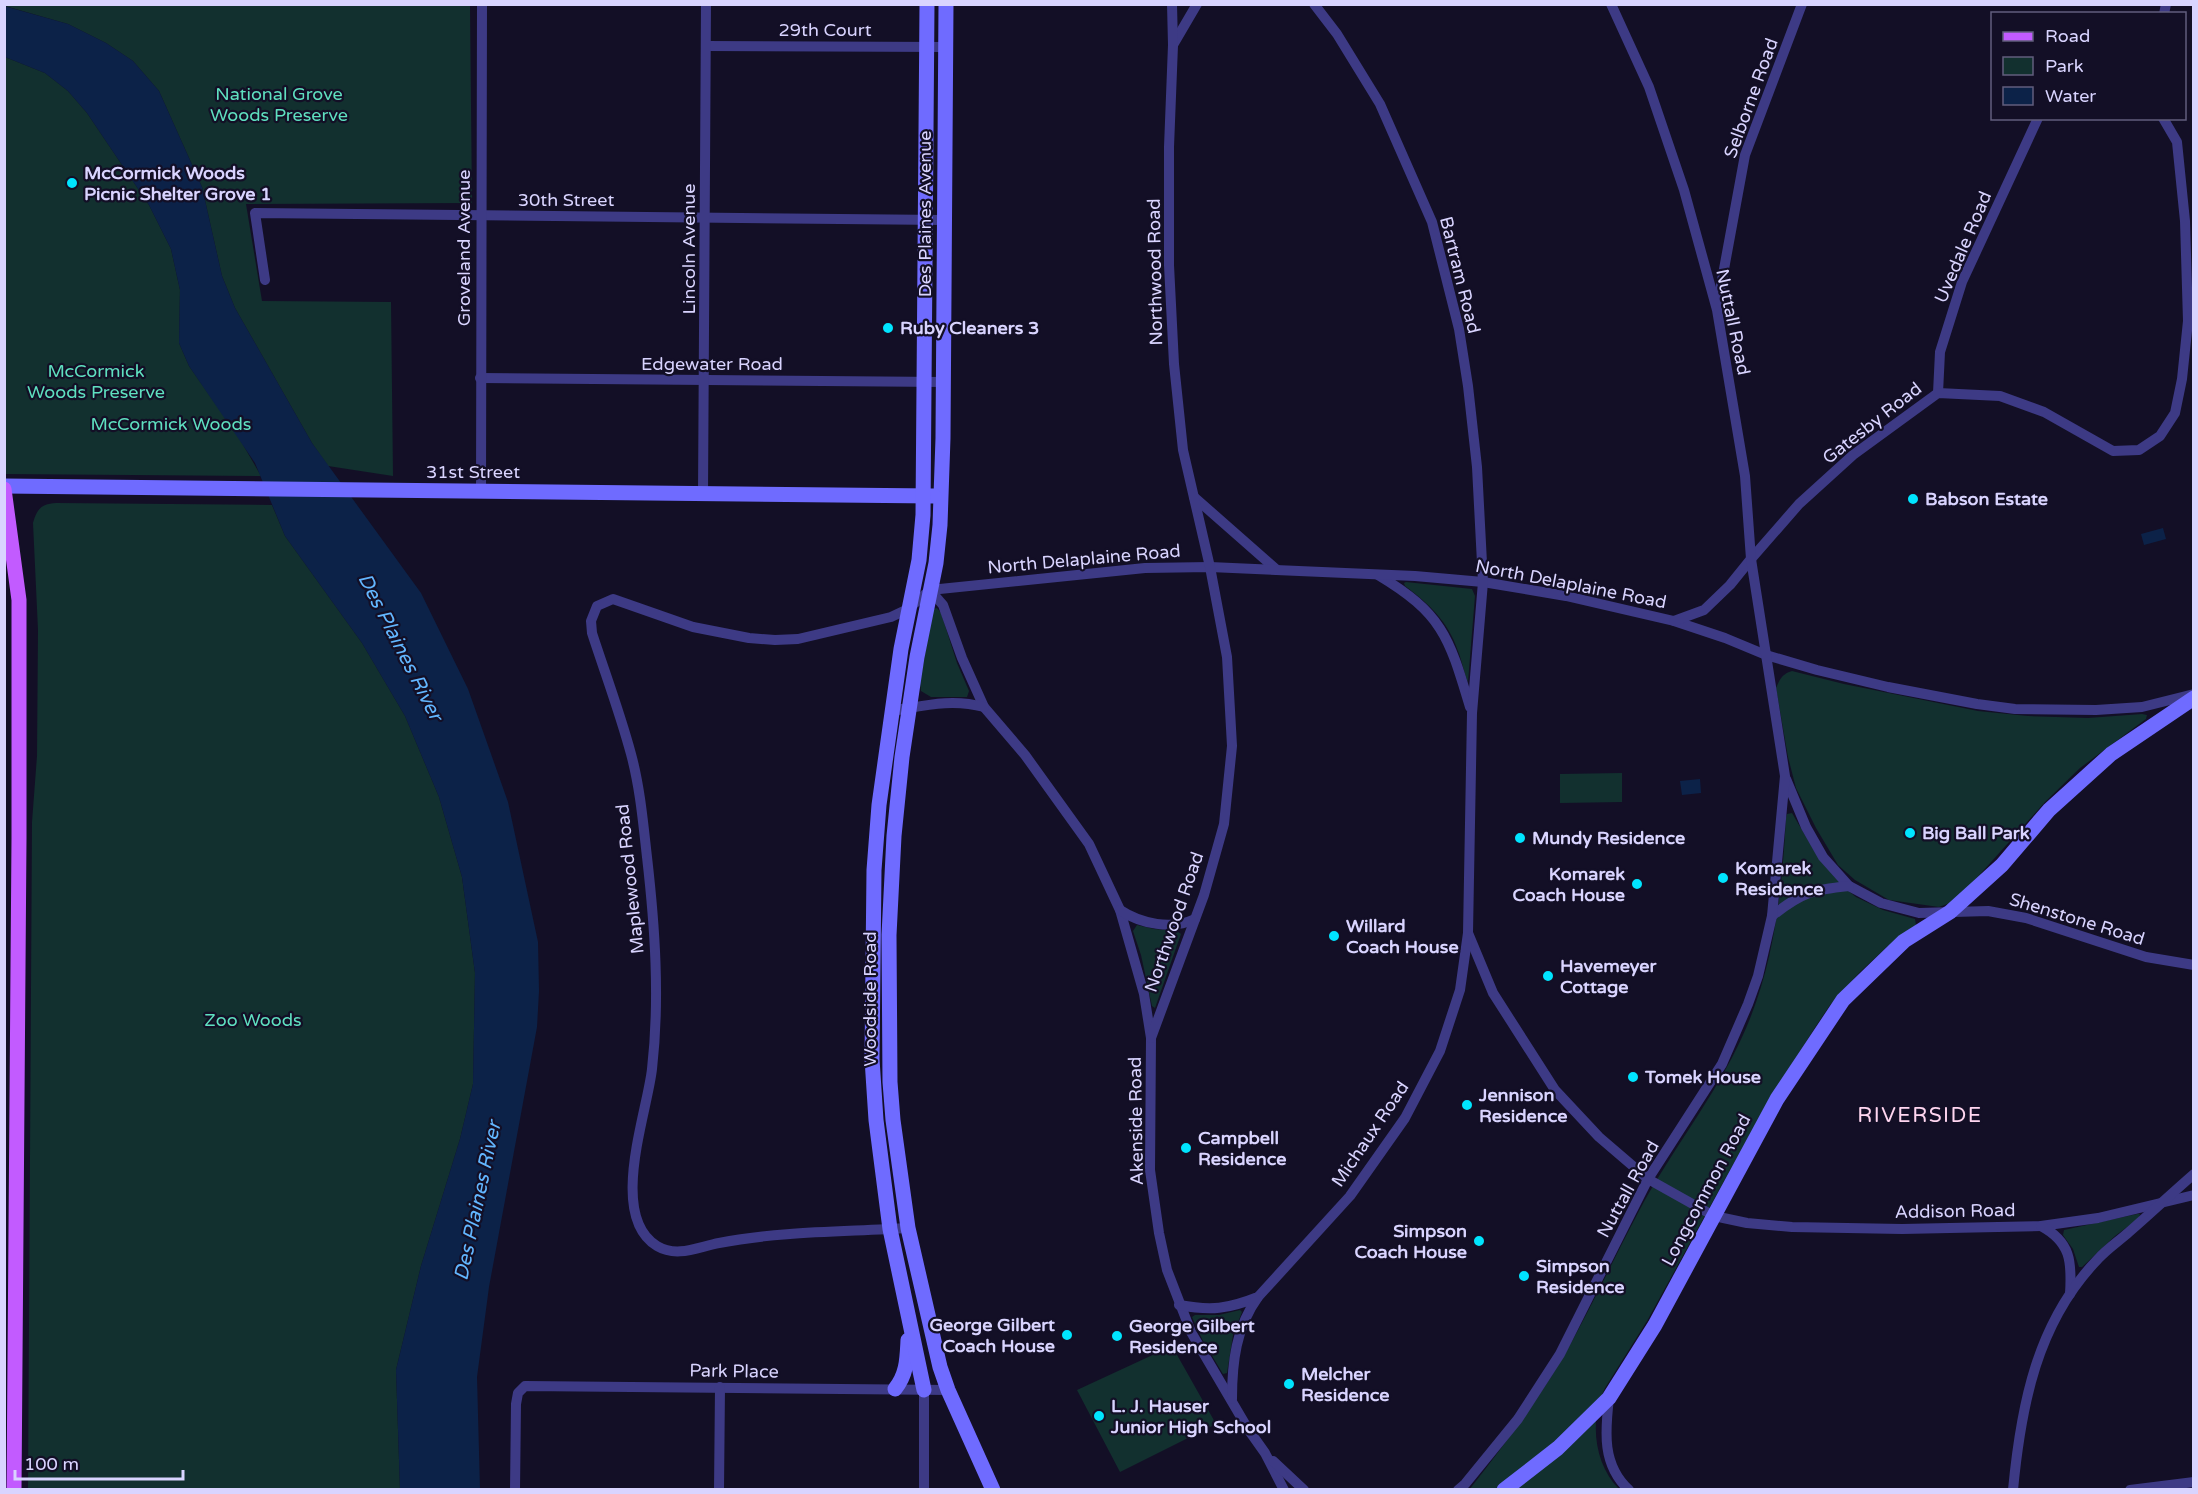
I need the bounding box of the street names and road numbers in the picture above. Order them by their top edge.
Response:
street label: 29th Court [778,19,872,41]
street label: Selborne Road [1719,35,1783,161]
street label: Des Plaines Avenue [914,131,936,297]
street label: Groveland Avenue [453,170,475,326]
street label: Lincoln Avenue [678,184,700,314]
street label: Uvedale Road [1930,188,1996,306]
street label: 30th Street [518,189,614,211]
street label: Northwood Road [1143,198,1167,346]
street label: Bartram Road [1435,214,1485,336]
street label: Nuttall Road [1711,267,1755,377]
street label: Edgewater Road [641,353,783,375]
street label: Gatesby Road [1818,377,1926,469]
street label: 31st Street [426,461,520,483]
street label: North Delaplaine Road [986,540,1182,578]
street label: North Delaplaine Road [1474,555,1668,613]
street label: Maplewood Road [611,803,649,955]
street label: Northwood Road [1140,849,1208,995]
street label: Shenstone Road [2007,888,2147,950]
street label: Woodside Road [859,931,881,1067]
street label: Akenside Road [1124,1056,1148,1186]
street label: Michaux Road [1327,1077,1413,1191]
street label: Longcommon Road [1657,1110,1755,1270]
street label: Nuttall Road [1592,1136,1664,1242]
street label: Addison Road [1894,1199,2016,1223]
street label: Park Place [689,1359,779,1383]

